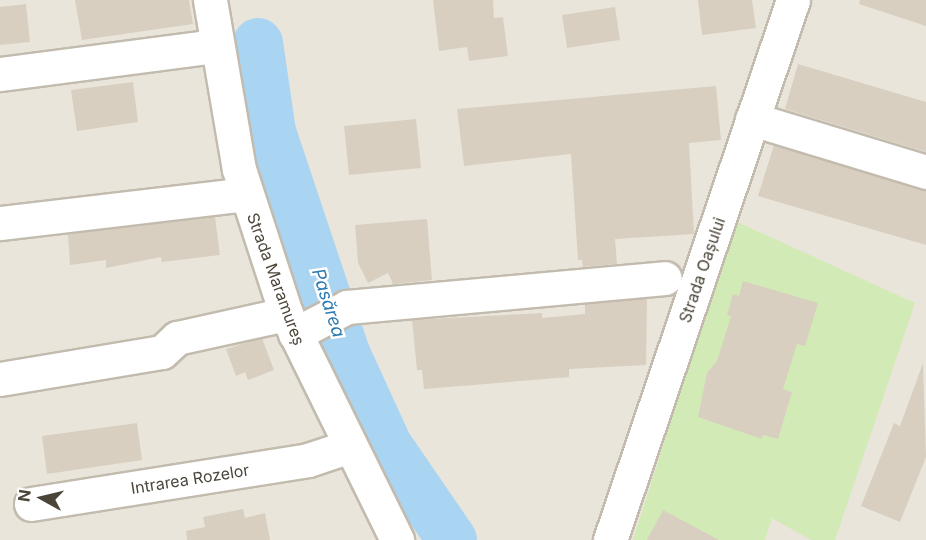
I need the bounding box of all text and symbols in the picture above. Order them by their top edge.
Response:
street label: Strada Maramureș [243,210,309,348]
street label: Strada Oașului [675,215,729,325]
water label: Pasărea [307,266,349,340]
street label: Intrarea Rozelor [129,460,251,498]
north arrow [12,468,72,528]
text: N [13,488,35,503]

